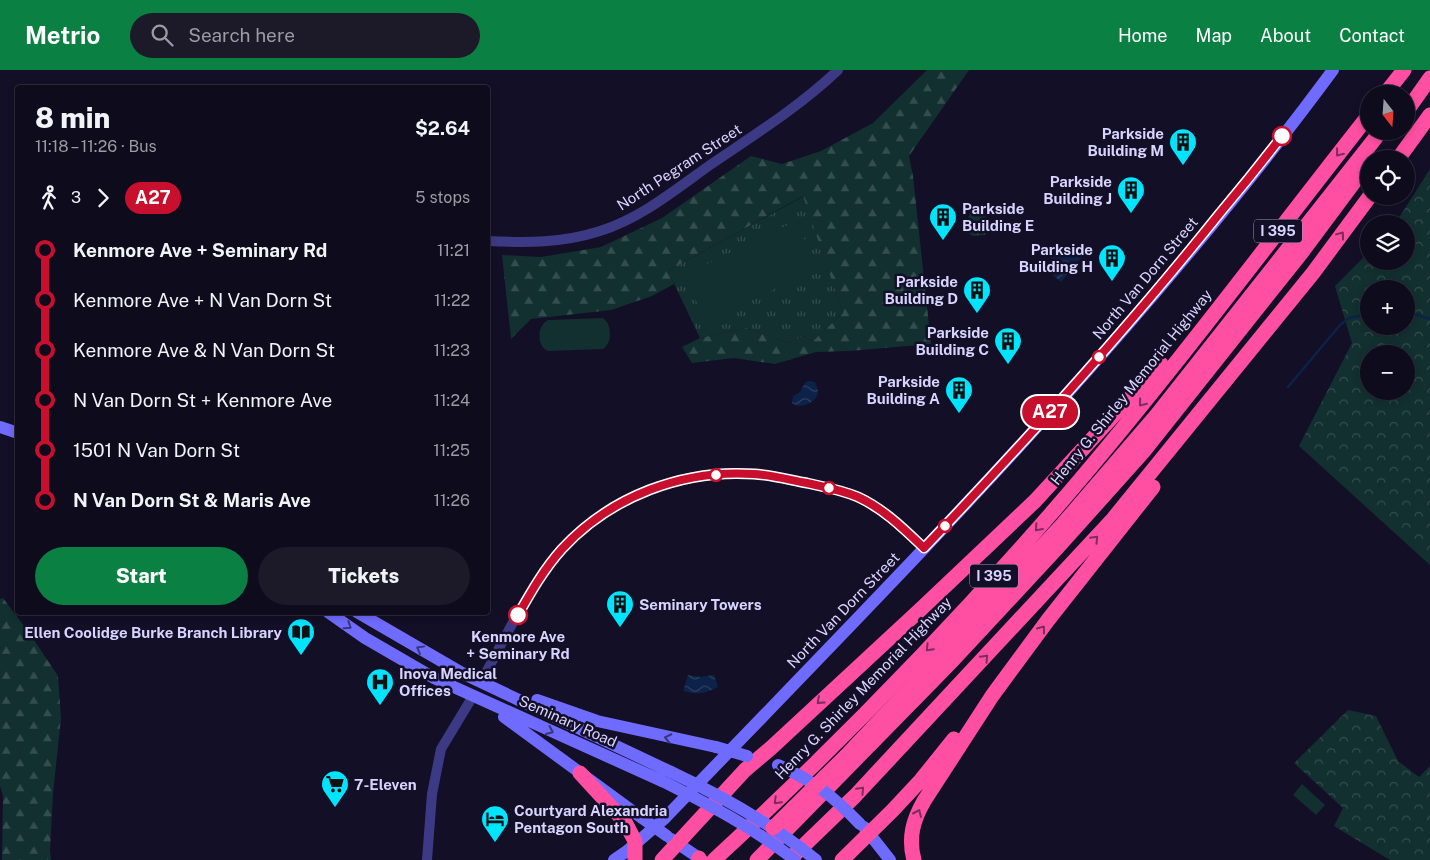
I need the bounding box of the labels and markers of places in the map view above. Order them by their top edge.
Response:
place label: Parkside Building M [1088,125,1164,159]
unlabelled marker [1272,126,1292,146]
building icon: Parkside Building M [1168,127,1198,166]
place label: Parkside Building J [1043,173,1112,207]
building icon: Parkside Building J [1116,175,1146,214]
place label: Parkside Building E [962,200,1034,234]
building icon: Parkside Building E [928,202,958,241]
place label: Parkside Building H [1019,241,1093,275]
building icon: Parkside Building H [1097,243,1127,282]
place label: Parkside Building D [884,273,958,307]
building icon: Parkside Building D [962,275,992,314]
place label: Parkside Building C [916,324,989,358]
building icon: Parkside Building C [993,326,1023,365]
unlabelled marker [1092,350,1106,364]
place label: Parkside Building A [866,373,940,407]
building icon: Parkside Building A [944,375,974,414]
unlabelled marker [709,468,723,482]
unlabelled marker [822,481,836,495]
unlabelled marker [938,519,952,533]
building icon: Seminary Towers [605,589,635,628]
place label: Seminary Towers [639,596,762,613]
marker: Kenmore Ave + Seminary Rd [508,605,528,625]
library icon: Ellen Coolidge Burke Branch Library [286,617,316,656]
place label: Ellen Coolidge Burke Branch Library [24,624,283,641]
place label: Kenmore Ave + Seminary Rd [466,628,570,662]
place label: Inova Medical Offices [399,665,497,699]
hospital icon: Inova Medical Offices [365,667,395,706]
supermarket icon: 7-Eleven [320,769,350,808]
place label: 7-Eleven [354,776,417,793]
place label: Courtyard Alexandria Pentagon South [514,802,667,836]
hotel icon: Courtyard Alexandria Pentagon South [480,804,510,843]

